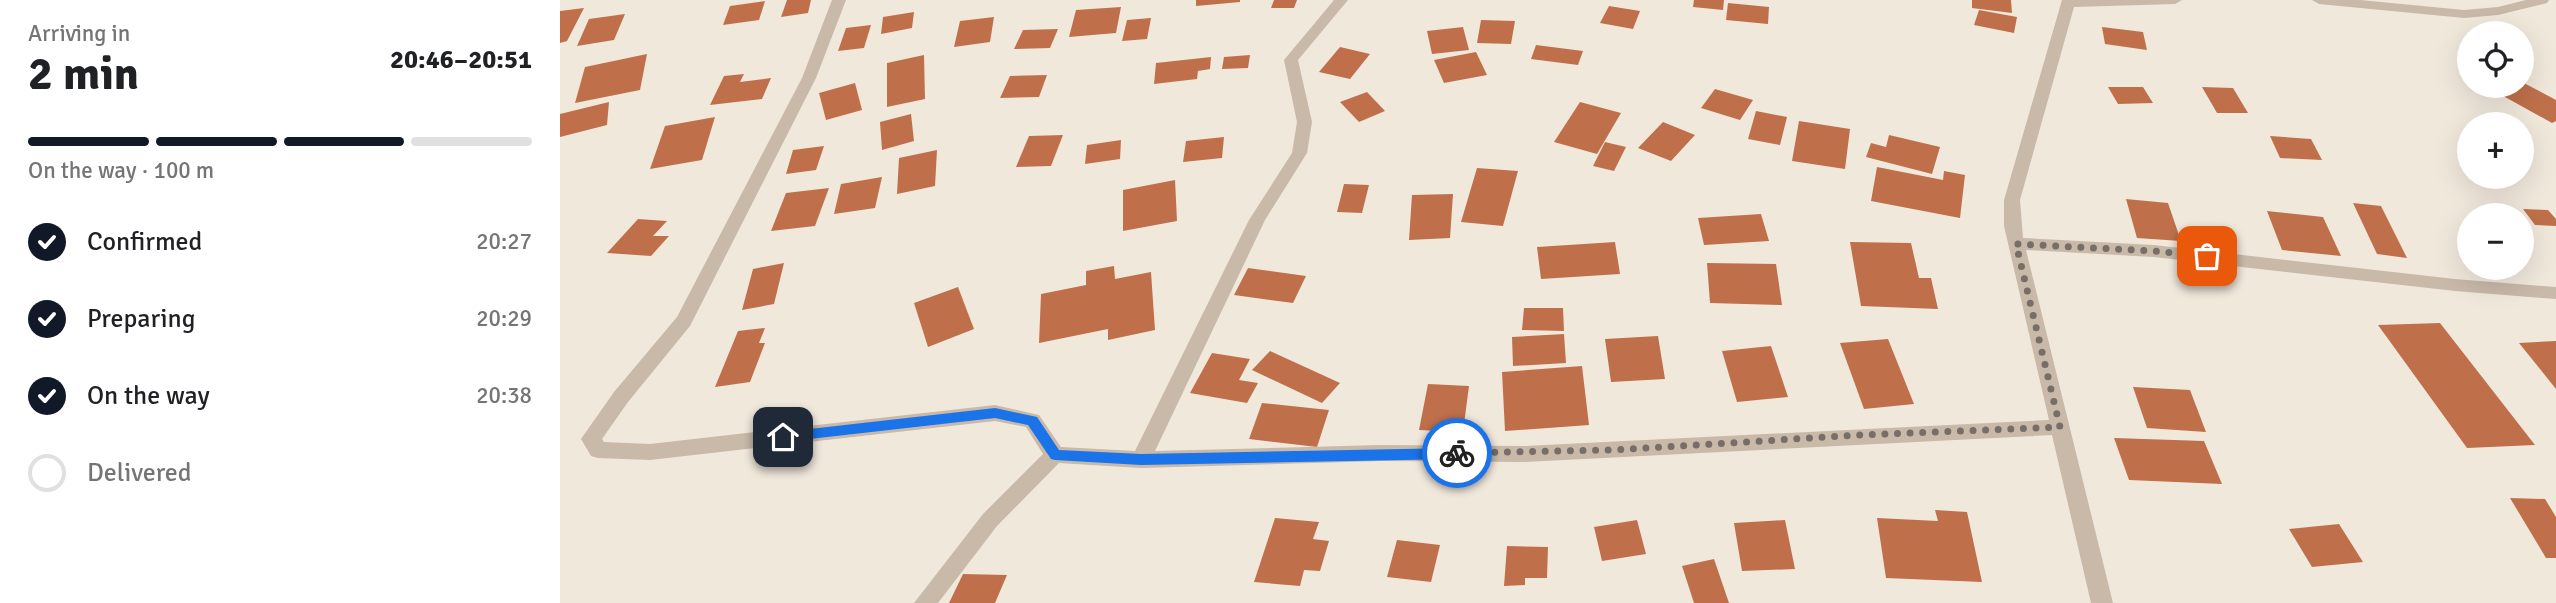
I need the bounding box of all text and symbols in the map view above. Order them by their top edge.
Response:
text: Arriving in [28,19,130,48]
map controls [2457,21,2534,280]
button: locate [2457,21,2534,98]
text: 20:46–20:51 [390,44,532,76]
text: 2 min [28,46,139,102]
button: + [2457,112,2534,189]
text: On the way · 100 m [28,156,214,185]
button: − [2457,203,2534,280]
icon: check [28,223,66,261]
text: Confirmed [87,226,202,258]
pin [2177,226,2237,286]
text: 20:27 [476,227,532,256]
icon: bag [2188,237,2226,275]
icon: check [28,300,66,338]
text: Preparing [87,303,195,335]
text: 20:29 [476,304,532,333]
icon: check [28,377,66,415]
text: On the way [87,380,210,412]
text: 20:38 [476,381,532,410]
pin [753,407,813,467]
icon: home [764,418,802,456]
courier [1422,418,1492,488]
icon: bike [1438,434,1476,472]
text: Delivered [87,457,192,489]

